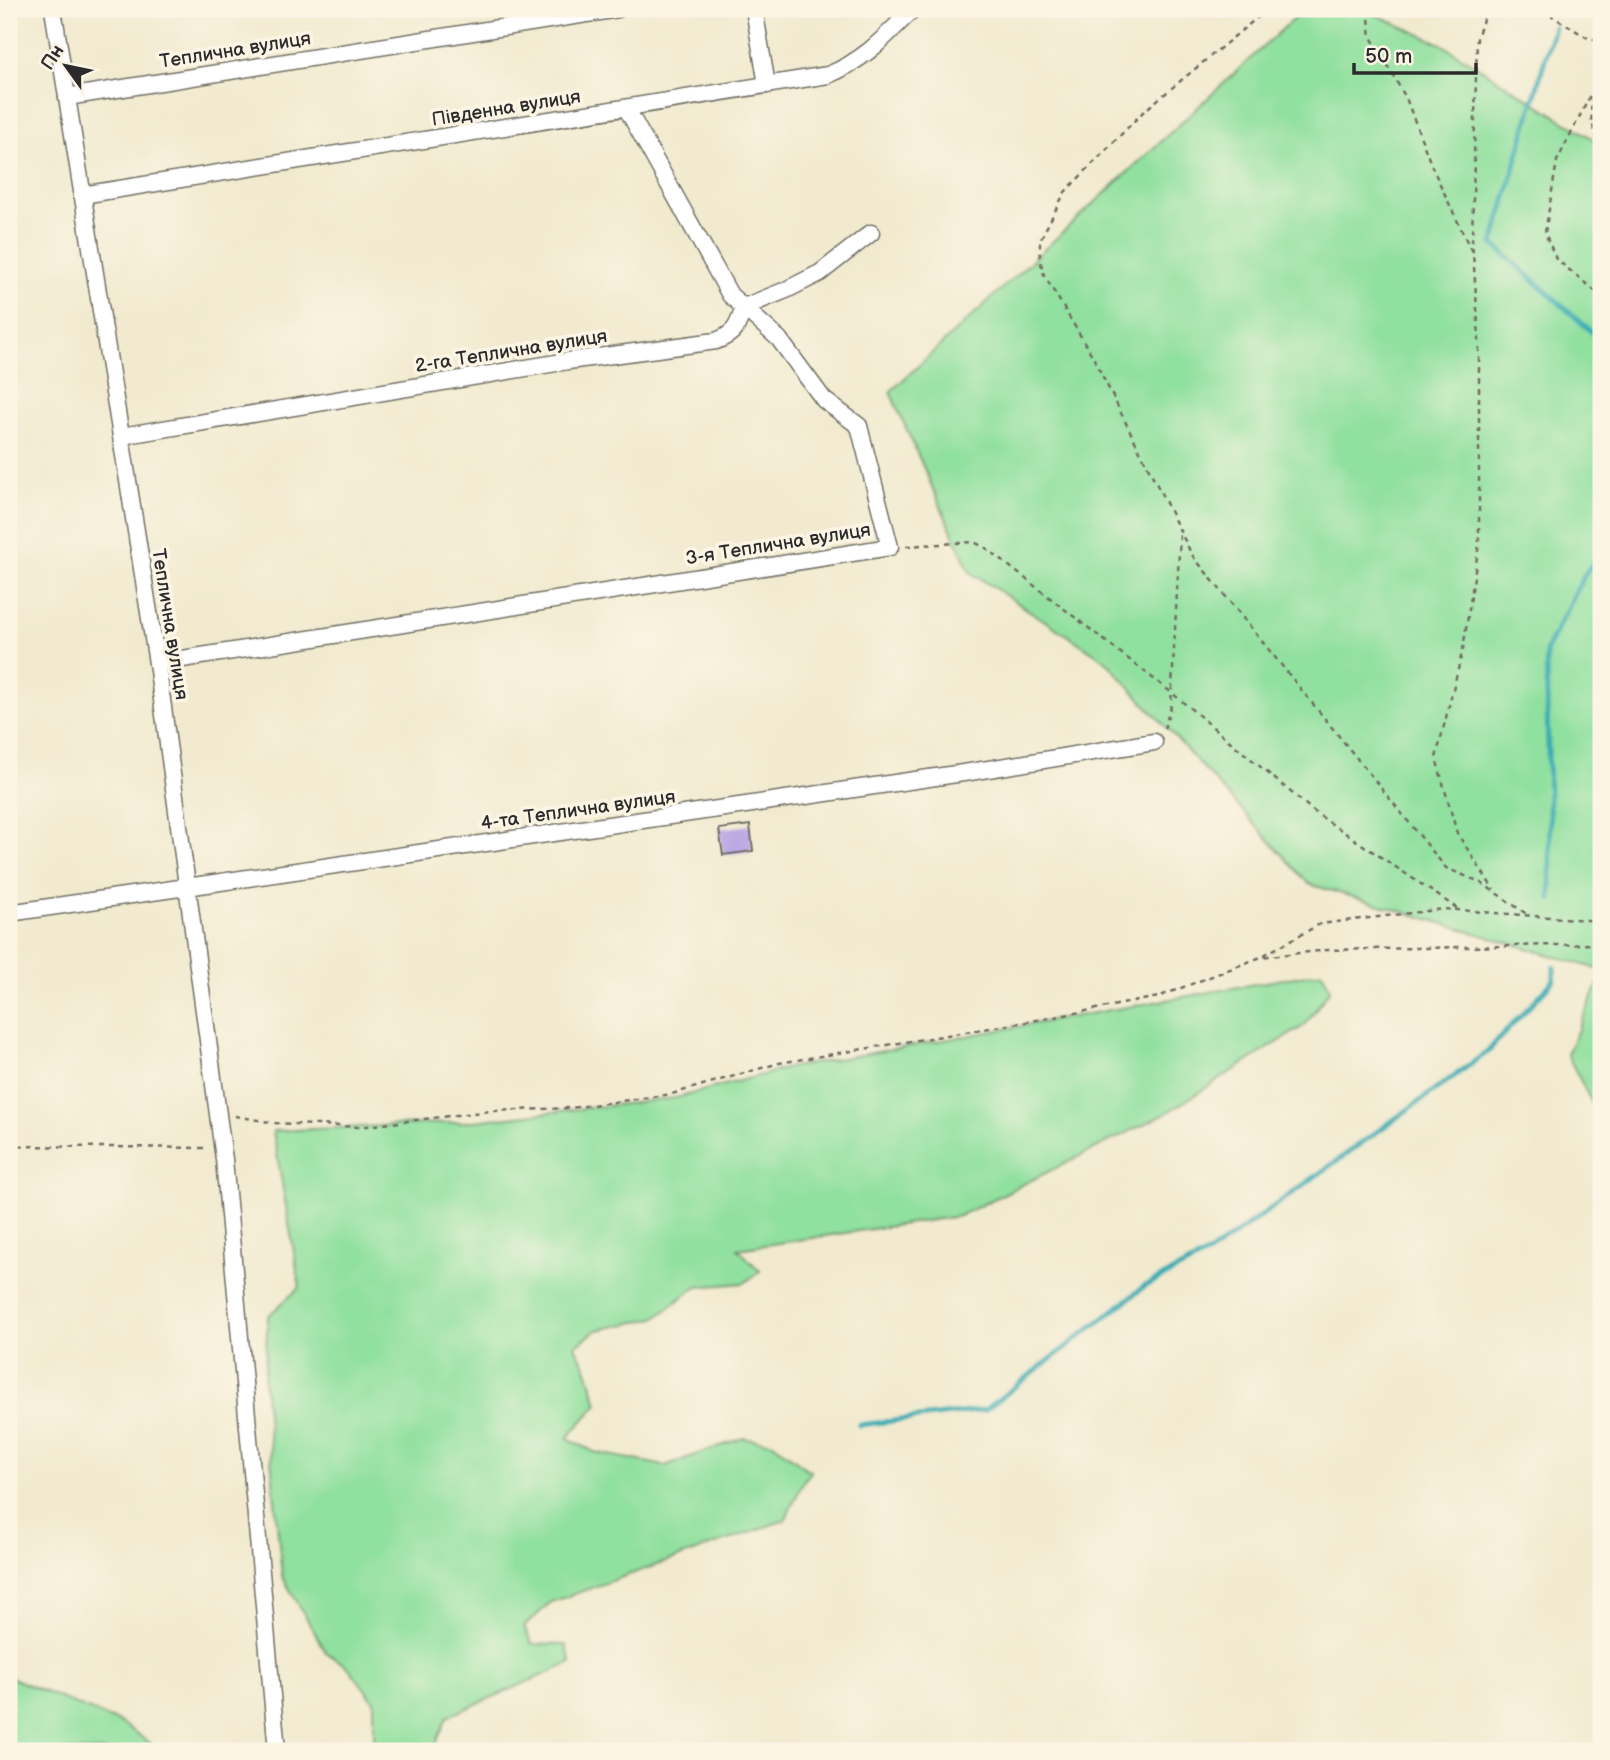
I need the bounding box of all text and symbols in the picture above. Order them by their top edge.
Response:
street label: Теплична вулиця [158,27,312,74]
north arrow [32,32,102,102]
scale bar [1354,32,1477,76]
text: Пн [36,41,70,74]
text: 50 m [1365,44,1412,69]
street label: Південна вулиця [430,85,582,132]
street label: 2-га Теплична вулиця [413,325,609,378]
street label: 3-я Теплична вулиця [684,518,872,570]
street label: Теплична вулиця [146,547,193,701]
street label: 4-та Теплична вулиця [479,785,677,836]

